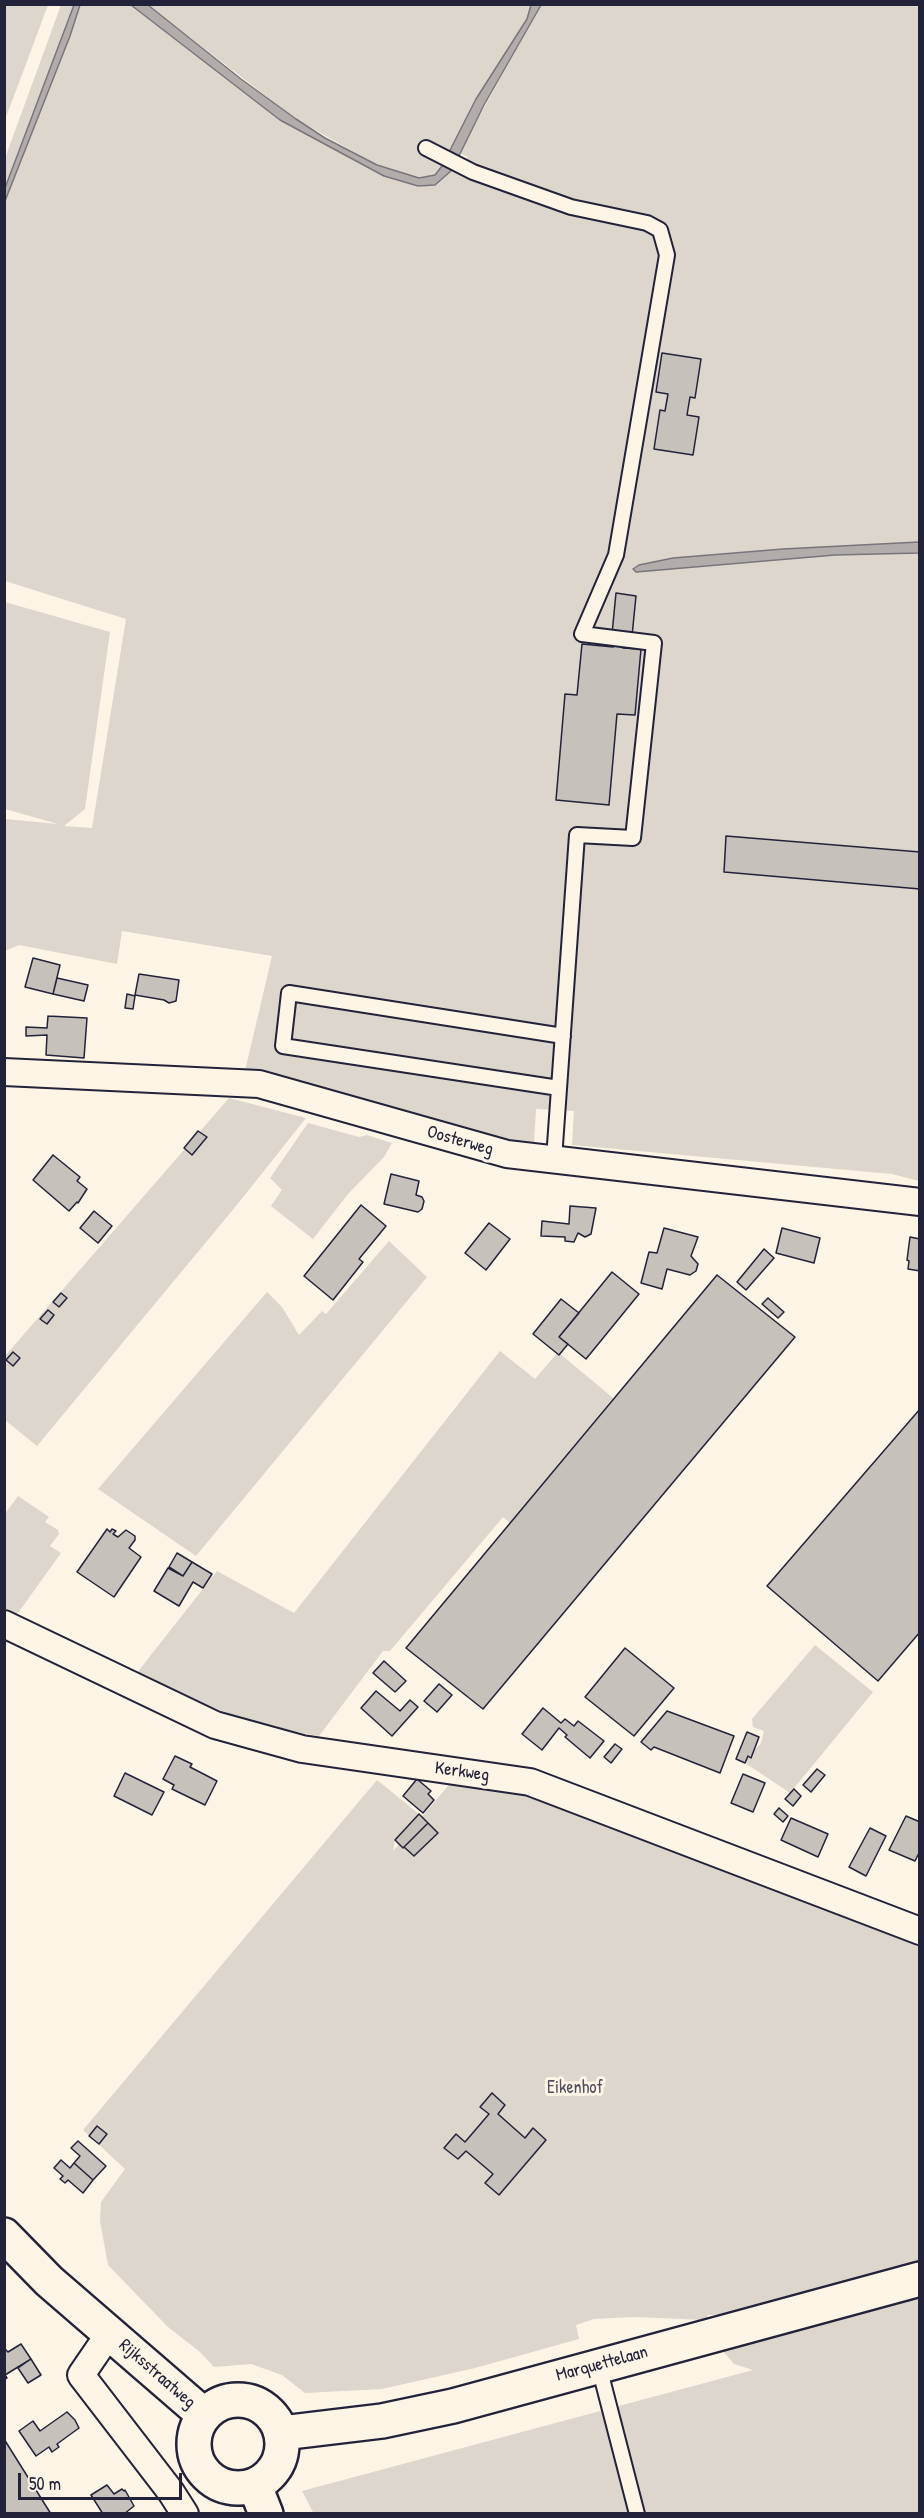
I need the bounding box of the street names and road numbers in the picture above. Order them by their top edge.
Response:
street label: Oosterweg [424,1121,496,1161]
street label: Kerkweg [434,1758,490,1786]
street label: Rijksstraatweg [114,2335,200,2413]
street label: Marquettelaan [554,2341,650,2387]

